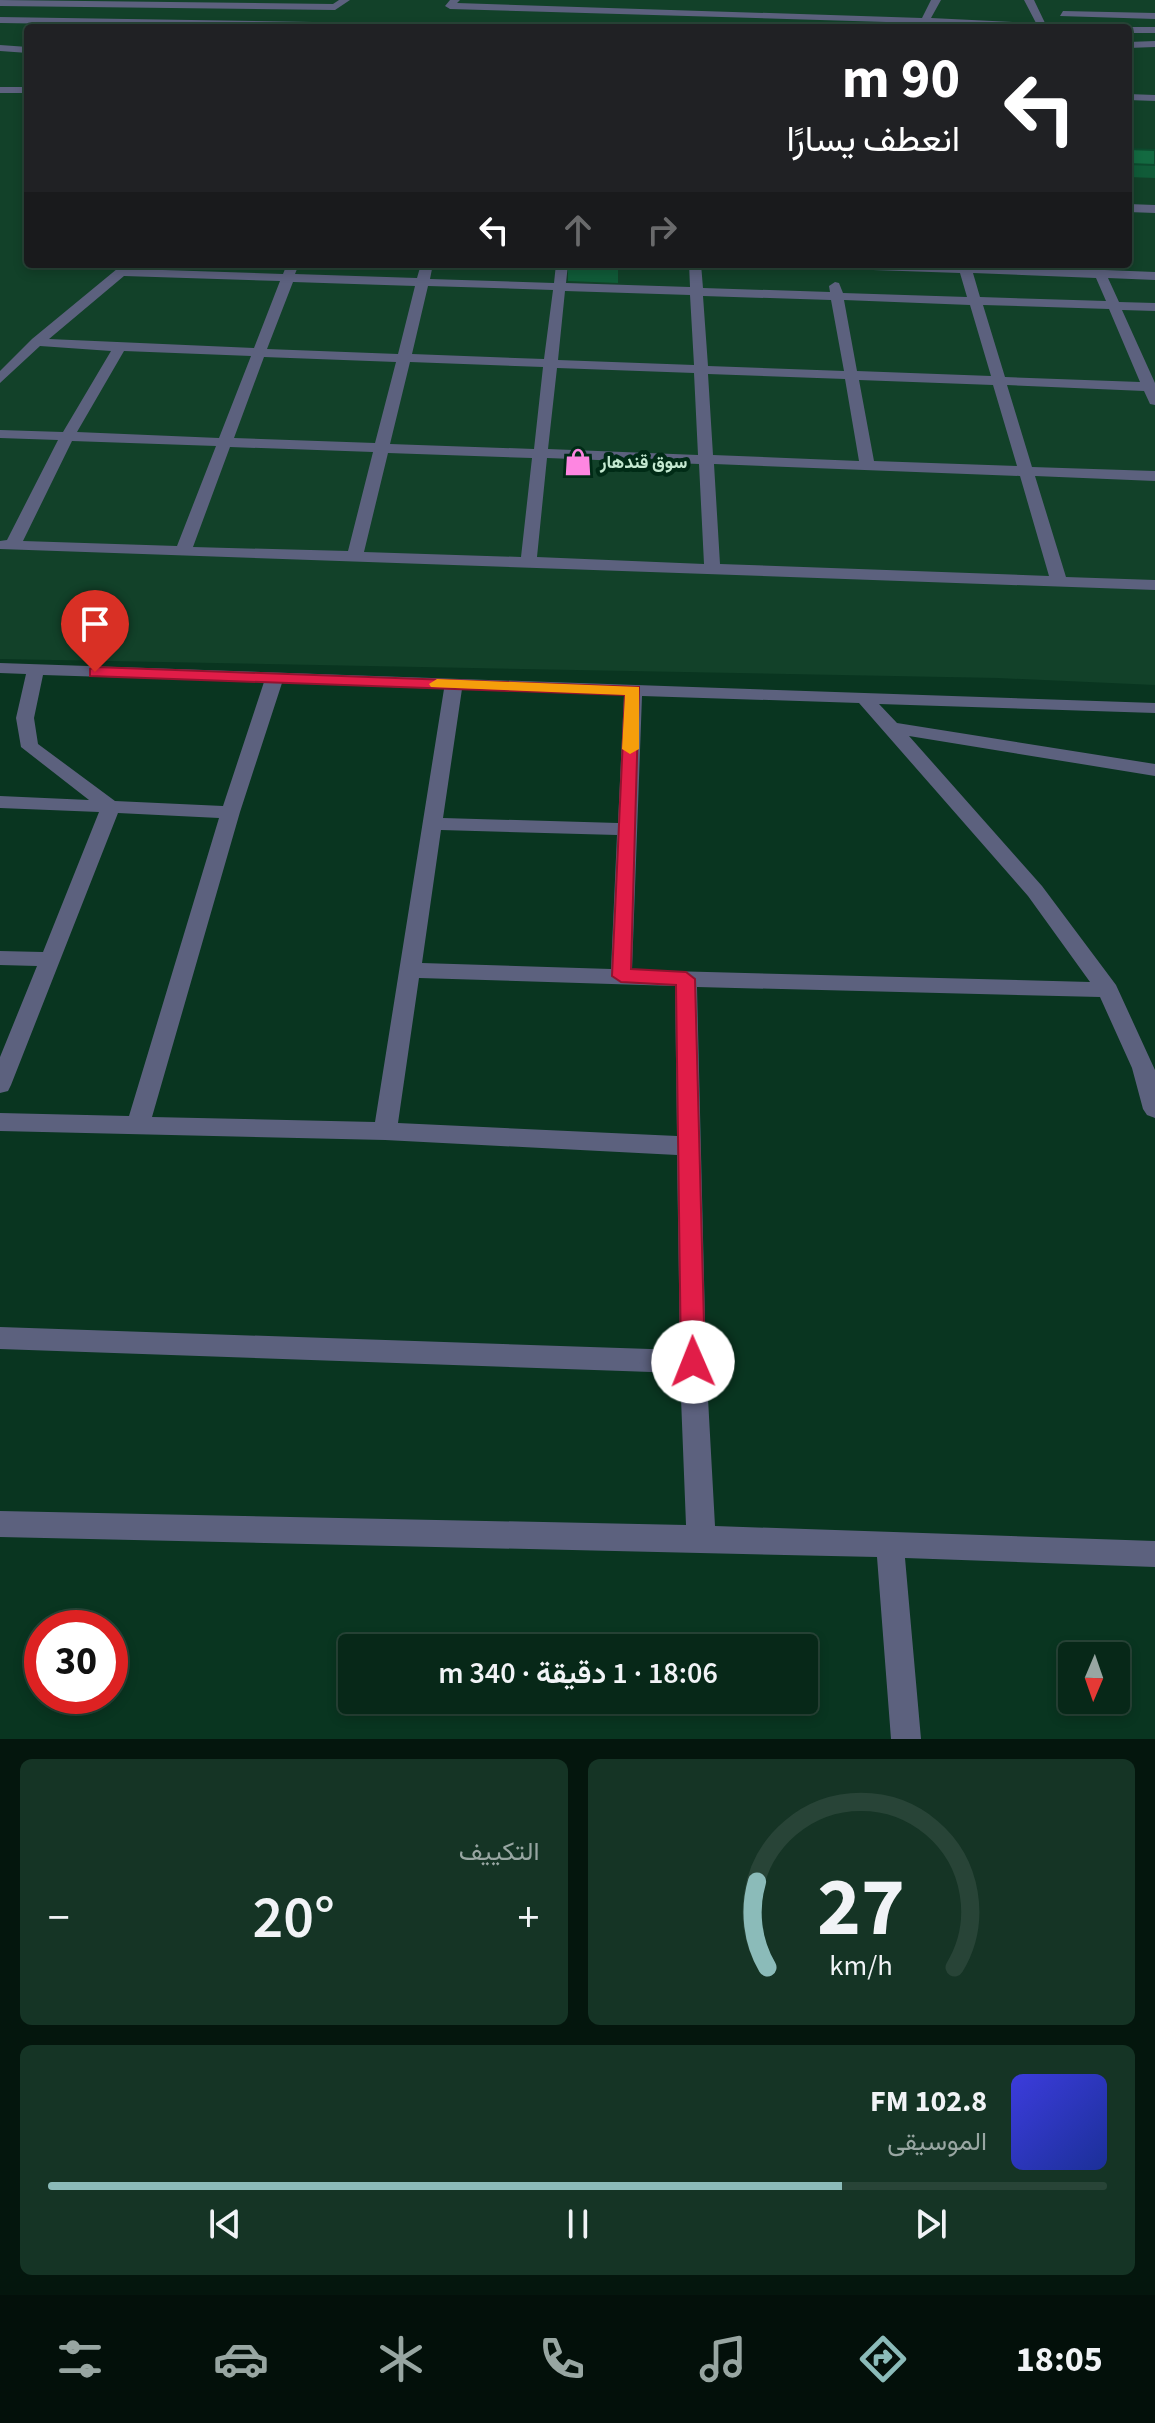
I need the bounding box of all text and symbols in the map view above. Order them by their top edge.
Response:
text: 90 m [842,40,960,119]
icon: left [988,56,1092,160]
text: انعطف يسارًا [787,114,960,165]
icon: left [472,208,516,252]
icon: ahead [556,208,600,252]
icon: right [640,208,684,252]
shop icon: سوق قندهار [563,447,593,477]
place label: سوق قندهار [599,450,687,475]
pin [61,590,129,672]
icon: arrive [73,602,117,646]
position arrow [651,1320,735,1404]
speed limit sign: 30 [24,1610,128,1714]
north arrow [1058,1642,1130,1714]
map controls [1058,1642,1130,1714]
text: 18:06 · 1 دقيقة · 340 m [438,1652,718,1695]
text: التكييف [459,1833,540,1870]
text: 27 [817,1849,905,1967]
text: 20° [253,1876,335,1961]
text: − [48,1887,70,1950]
text: + [518,1887,539,1950]
text: km/h [830,1946,893,1986]
text: 102.8 FM [870,2080,987,2123]
text: الموسيقى [887,2123,987,2160]
icon: previous [203,2202,247,2246]
icon: pause [556,2202,600,2246]
icon: next [909,2202,953,2246]
icon: filters [52,2331,108,2387]
icon: car [213,2331,269,2387]
icon: climate [373,2331,429,2387]
icon: phone [534,2331,590,2387]
icon: music [695,2331,751,2387]
icon: directions [855,2331,911,2387]
text: 18:05 [1016,2334,1103,2385]

